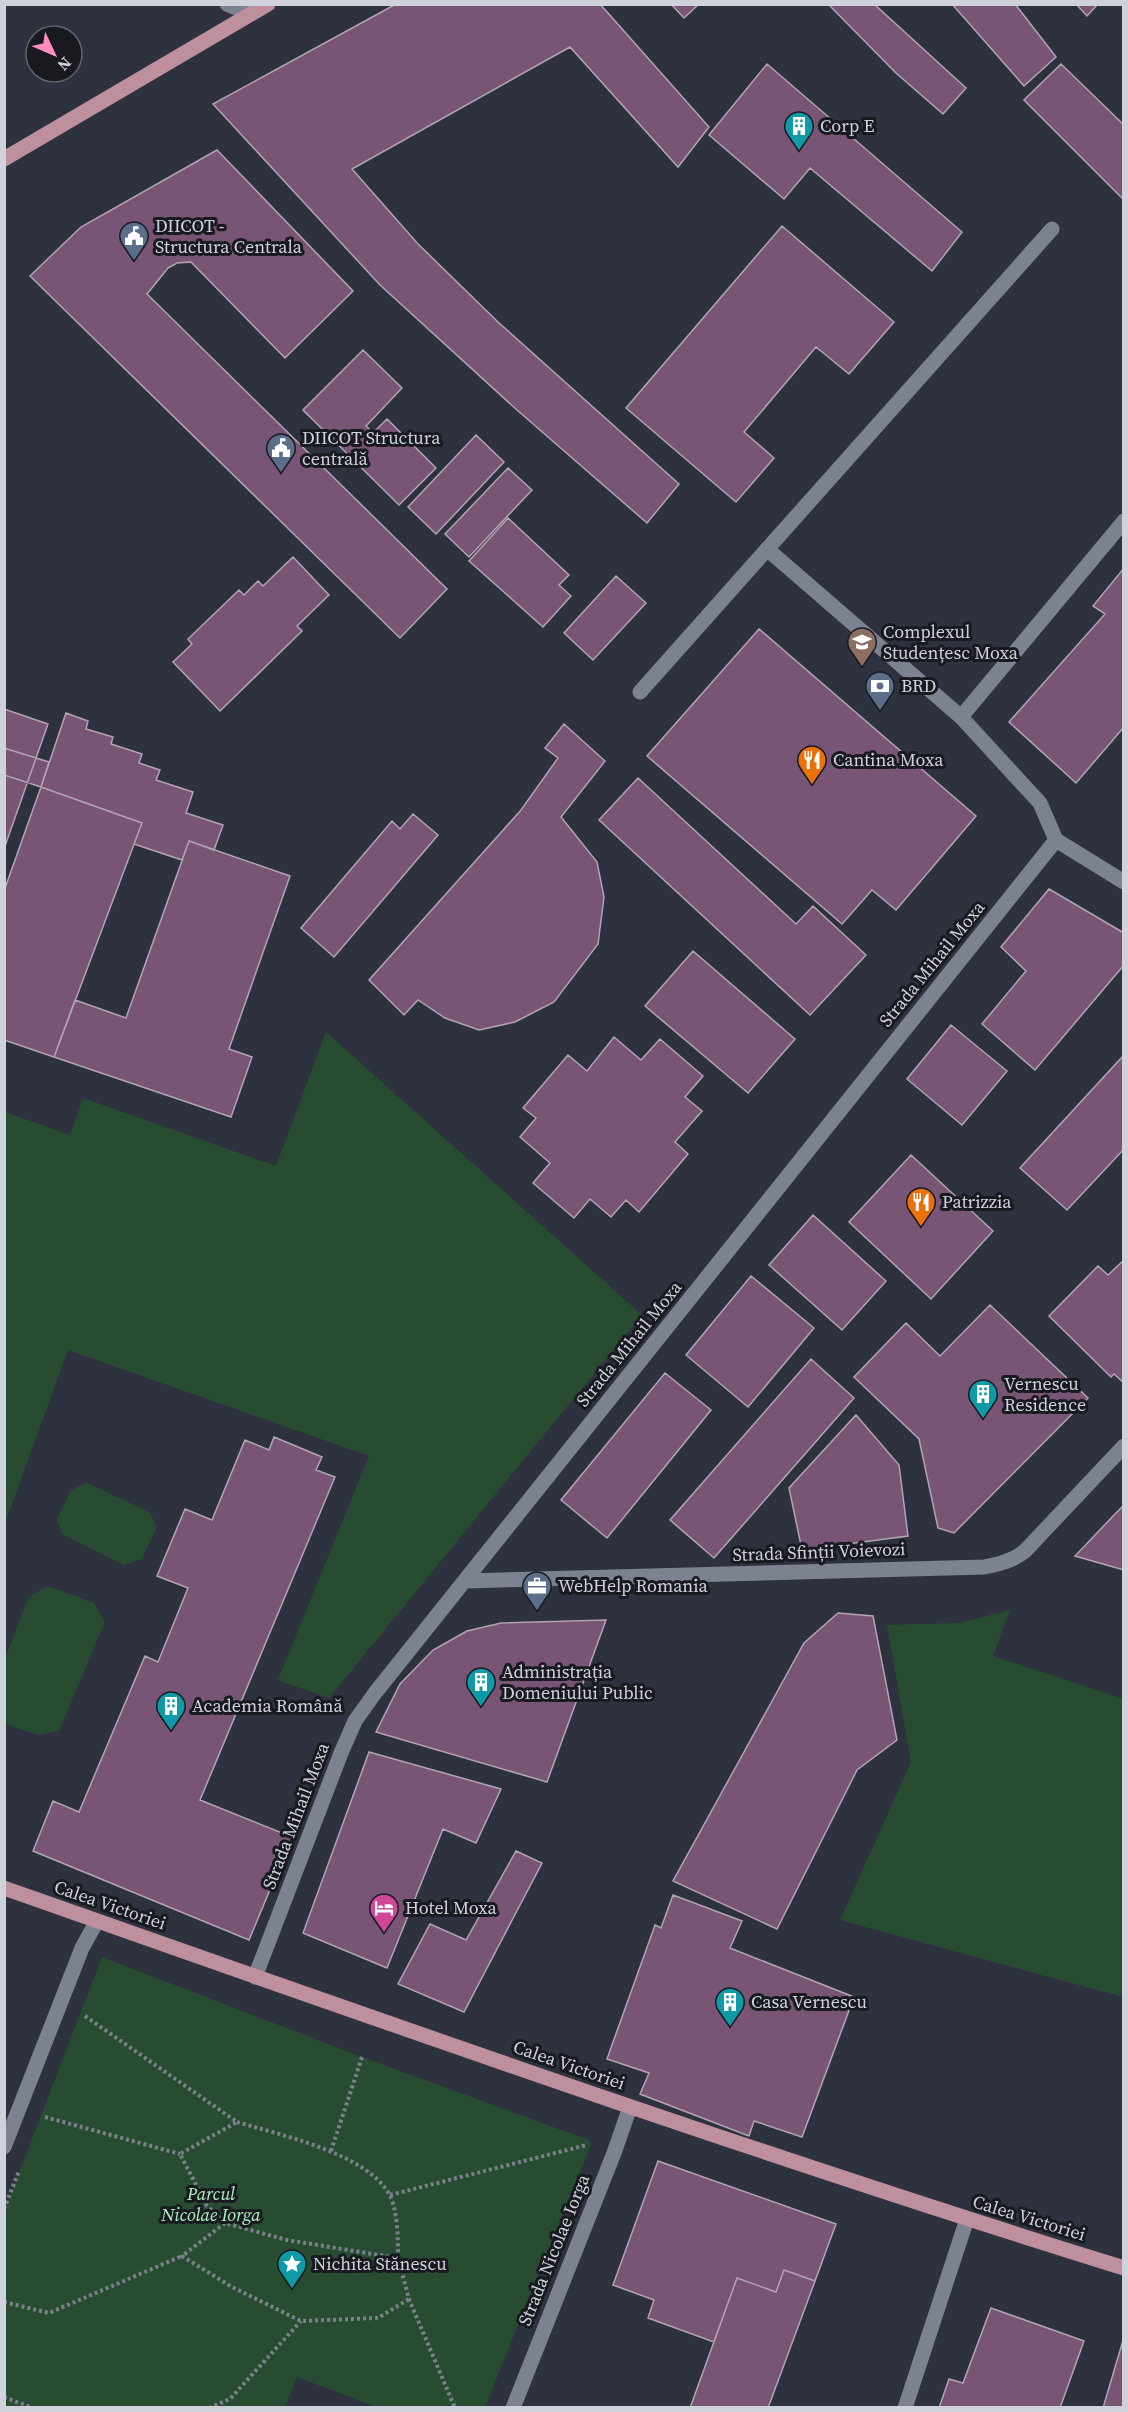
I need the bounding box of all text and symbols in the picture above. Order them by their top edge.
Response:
north arrow [24,24,84,84]
text: N [53,53,77,77]
building icon: Corp E [783,110,815,152]
place label: Corp E [820,113,875,138]
place label: DIICOT - Structura Centrala [155,213,303,259]
public building icon: DIICOT - Structura Centrala [118,220,150,262]
place label: DIICOT Structura centrală [302,425,441,471]
public building icon: DIICOT Structura centrală [265,432,297,474]
place label: Complexul Studențesc Moxa [883,619,1019,665]
school or university icon: Complexul Studențesc Moxa [846,626,878,668]
bank icon: BRD [864,670,896,712]
place label: BRD [901,673,936,698]
restaurant icon: Cantina Moxa [796,744,828,786]
place label: Cantina Moxa [833,747,944,772]
street label: Strada Mihail Moxa [873,895,991,1032]
restaurant icon: Patrizzia [905,1186,937,1228]
place label: Patrizzia [942,1189,1012,1214]
street label: Strada Mihail Moxa [570,1275,688,1412]
place label: Vernescu Residence [1004,1371,1086,1417]
building icon: Vernescu Residence [967,1378,999,1420]
street label: Strada Sfinții Voievozi [732,1536,906,1567]
office icon: WebHelp Romania [521,1570,553,1612]
place label: WebHelp Romania [558,1573,709,1598]
place label: Administrația Domeniului Public [502,1659,653,1705]
building icon: Administrația Domeniului Public [465,1666,497,1708]
building icon: Academia Română [155,1690,187,1732]
place label: Academia Română [192,1693,343,1718]
street label: Strada Mihail Moxa [256,1738,335,1893]
street label: Calea Victoriei [51,1874,169,1935]
hotel icon: Hotel Moxa [368,1892,400,1934]
place label: Hotel Moxa [405,1895,498,1920]
building icon: Casa Vernescu [714,1986,746,2028]
place label: Casa Vernescu [751,1989,867,2014]
street label: Calea Victoriei [510,2034,628,2095]
street label: Strada Nicolae Iorga [512,2170,596,2329]
park label: Parcul Nicolae Iorga [160,2181,261,2227]
street label: Calea Victoriei [970,2189,1089,2247]
place icon: Nichita Stănescu [276,2248,308,2290]
place label: Nichita Stănescu [313,2251,447,2276]

